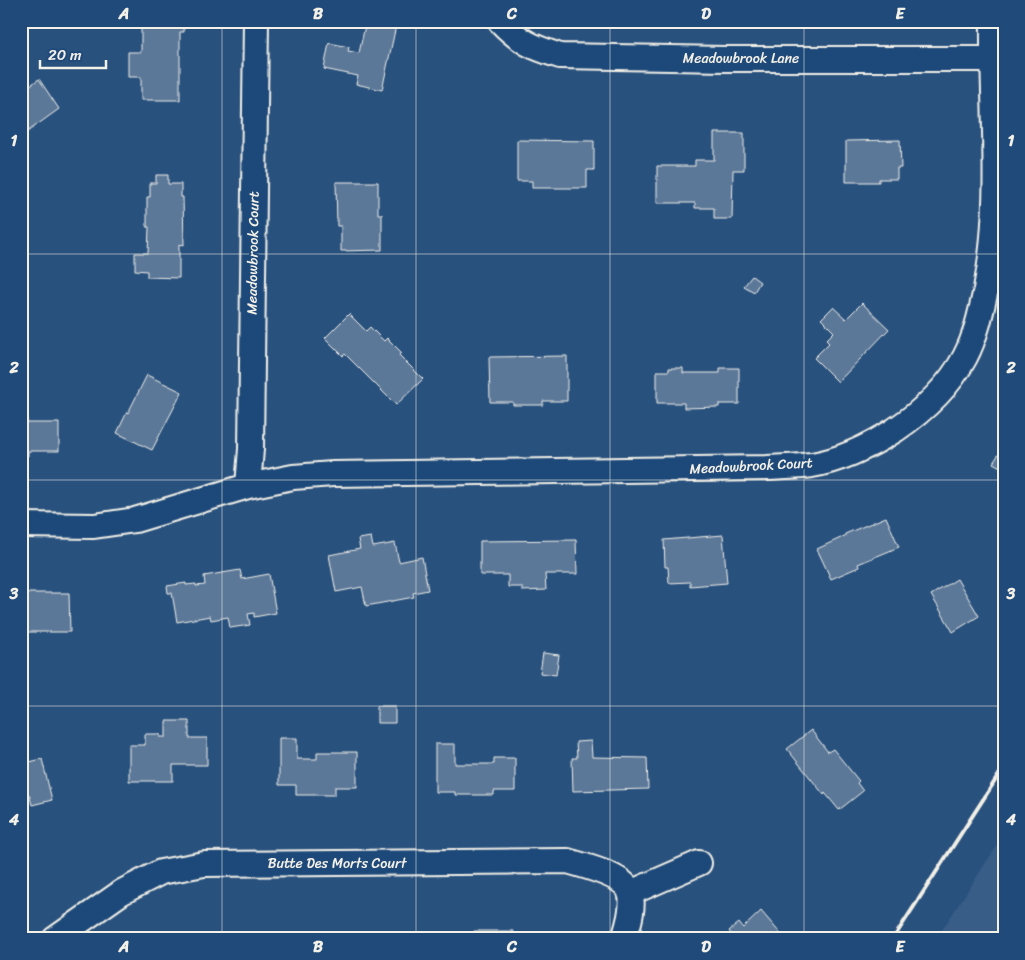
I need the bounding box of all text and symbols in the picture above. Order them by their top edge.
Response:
text: A [118,0,129,28]
text: B [313,0,324,28]
text: C [506,0,518,28]
text: D [701,0,711,28]
text: E [896,0,906,28]
scale bar [40,38,106,70]
text: 20 m [48,42,82,68]
street label: Meadowbrook Lane [683,46,799,71]
text: 1 [11,126,18,155]
text: 1 [1008,126,1015,155]
street label: Meadowbrook Court [239,191,267,315]
text: 2 [8,353,19,382]
text: 2 [1005,353,1016,382]
street label: Meadowbrook Court [689,450,813,482]
text: 3 [9,579,19,608]
text: 3 [1006,579,1016,608]
text: 4 [8,805,19,834]
text: 4 [1005,805,1016,834]
street label: Butte Des Morts Court [268,851,408,876]
text: A [118,932,129,960]
text: B [313,932,324,960]
text: C [506,932,518,960]
text: D [701,932,711,960]
text: E [896,932,906,960]

